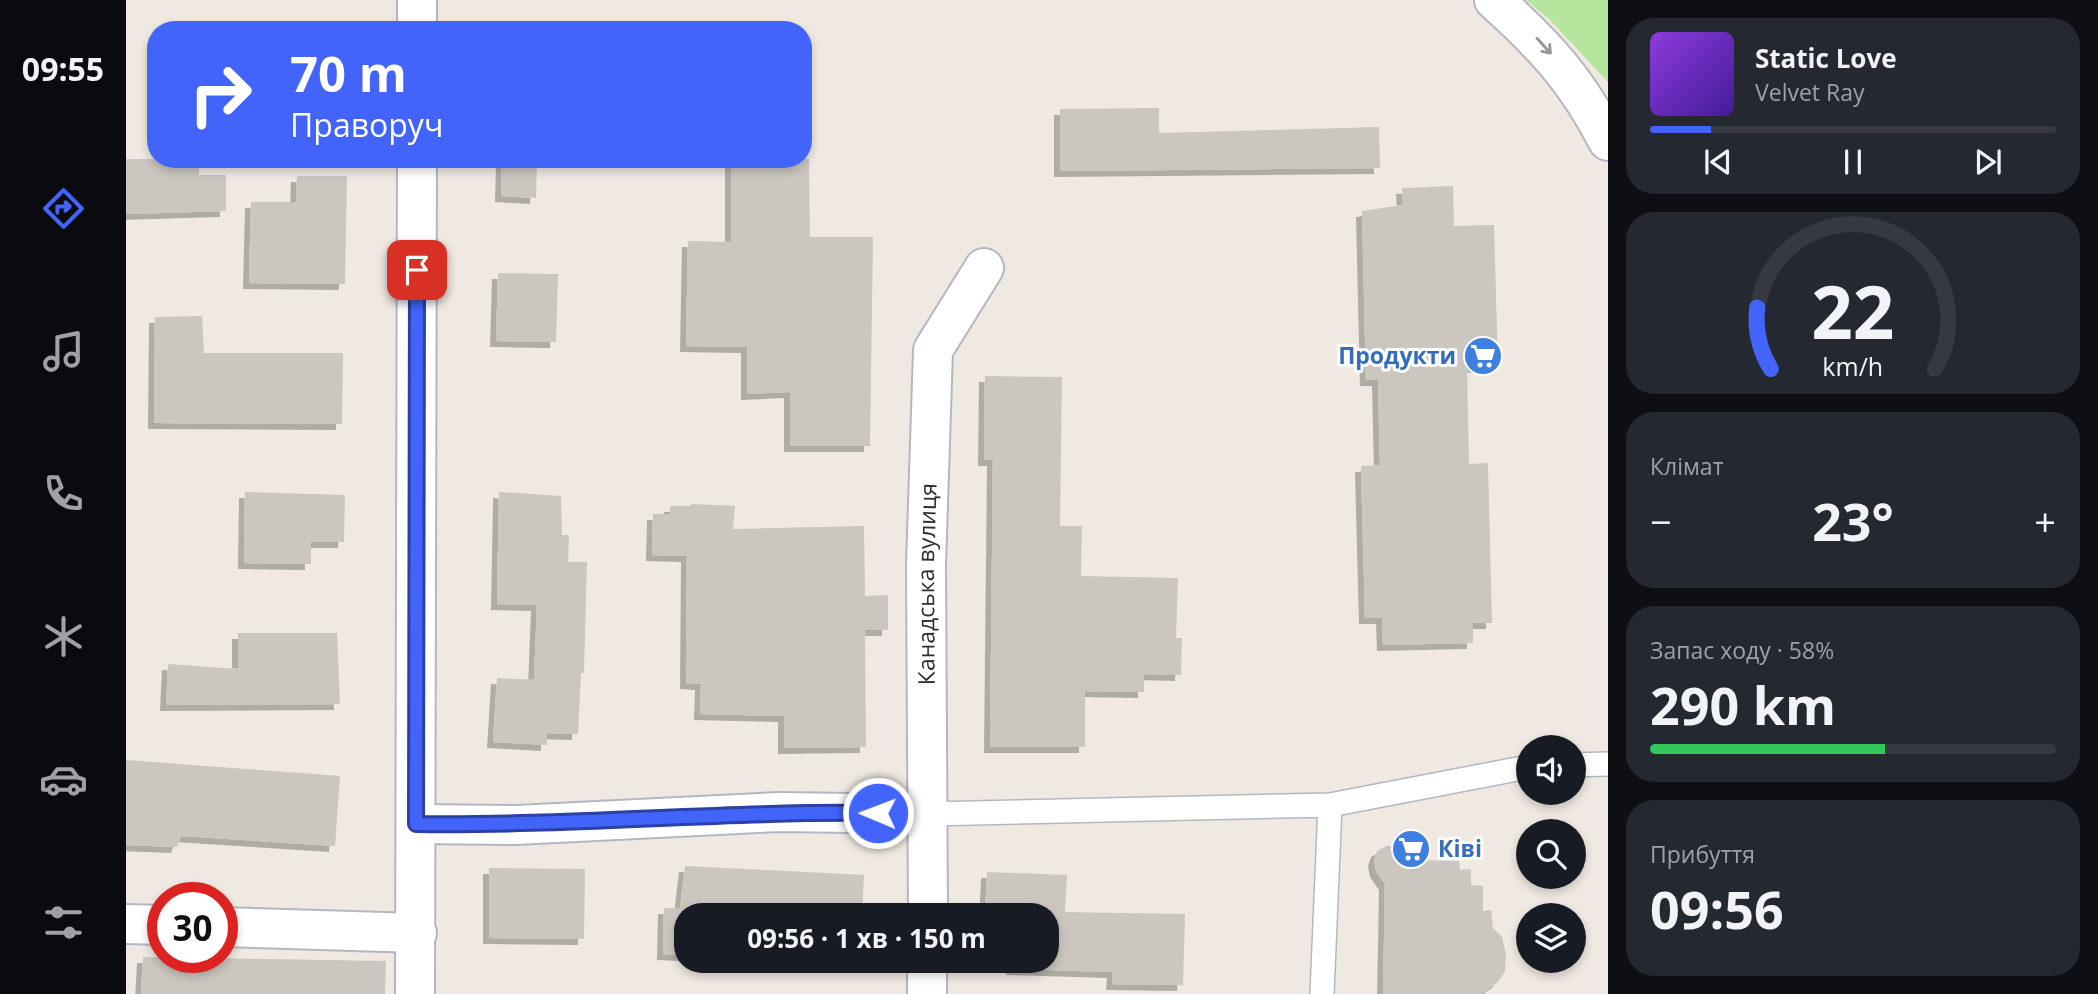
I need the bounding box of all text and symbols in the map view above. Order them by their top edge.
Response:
one-way arrow [1536,37,1552,55]
text: 70 m [290,40,407,106]
text: Static Love [1755,40,1897,76]
text: 09:55 [22,47,104,90]
icon: right [175,49,266,140]
text: Velvet Ray [1755,76,1865,108]
text: Праворуч [290,103,443,146]
icon: previous [1699,143,1737,181]
icon: pause [1834,143,1872,181]
icon: next [1969,143,2007,181]
icon: directions [39,184,88,233]
pin [387,240,447,300]
icon: arrive [398,251,436,289]
text: 22 [1811,261,1895,360]
icon: music [39,327,88,376]
supermarket icon: Продукти [1462,335,1504,377]
place label: Продукти [1338,339,1456,371]
text: km/h [1823,349,1883,383]
text: Клімат [1650,450,1723,482]
icon: phone [39,469,88,518]
street label: Канадська вулиця [909,482,944,685]
text: 23° [1812,485,1894,556]
text: − [1650,495,1672,547]
text: + [2034,495,2056,547]
icon: climate [39,612,88,661]
text: Запас ходу · 58% [1650,634,1834,666]
text: 290 km [1650,669,1836,740]
map controls [1516,735,1586,973]
button: sound [1516,735,1586,805]
icon: car [39,755,88,804]
position arrow [841,776,915,850]
button: search [1516,819,1586,889]
supermarket icon: Ківі [1390,828,1432,870]
place label: Ківі [1438,832,1482,864]
text: Прибуття [1650,838,1755,870]
text: 09:56 [1650,873,1784,944]
speed limit sign: 30 [147,882,238,973]
icon: filters [39,898,88,947]
button: layers [1516,903,1586,973]
text: 09:56 · 1 хв · 150 m [747,920,986,956]

